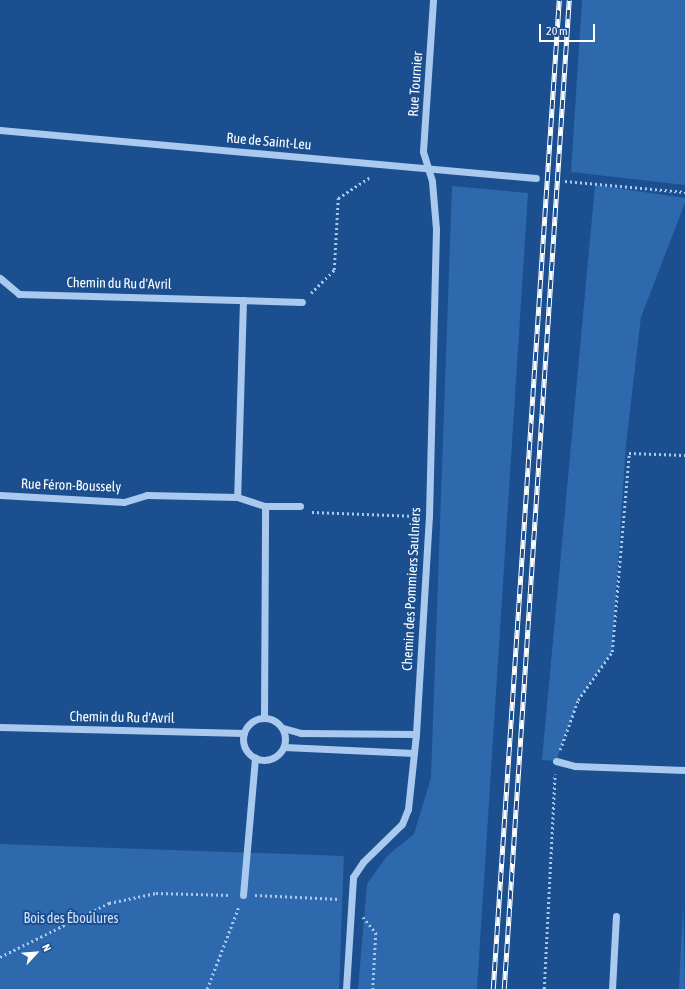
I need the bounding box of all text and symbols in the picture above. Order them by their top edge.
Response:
scale bar [541,16,597,42]
text: 20 m [546,24,568,38]
street label: Rue Tournier [404,51,426,117]
street label: Rue de Saint-Leu [226,129,312,153]
street label: Chemin du Ru d'Avril [66,274,172,292]
street label: Rue Féron-Boussely [21,475,121,495]
street label: Chemin des Pommiers Saulniers [398,507,424,671]
street label: Chemin du Ru d'Avril [69,708,175,726]
park label: Bois des Éboulures [24,910,118,926]
north arrow [16,933,56,973]
text: N [40,942,54,953]

